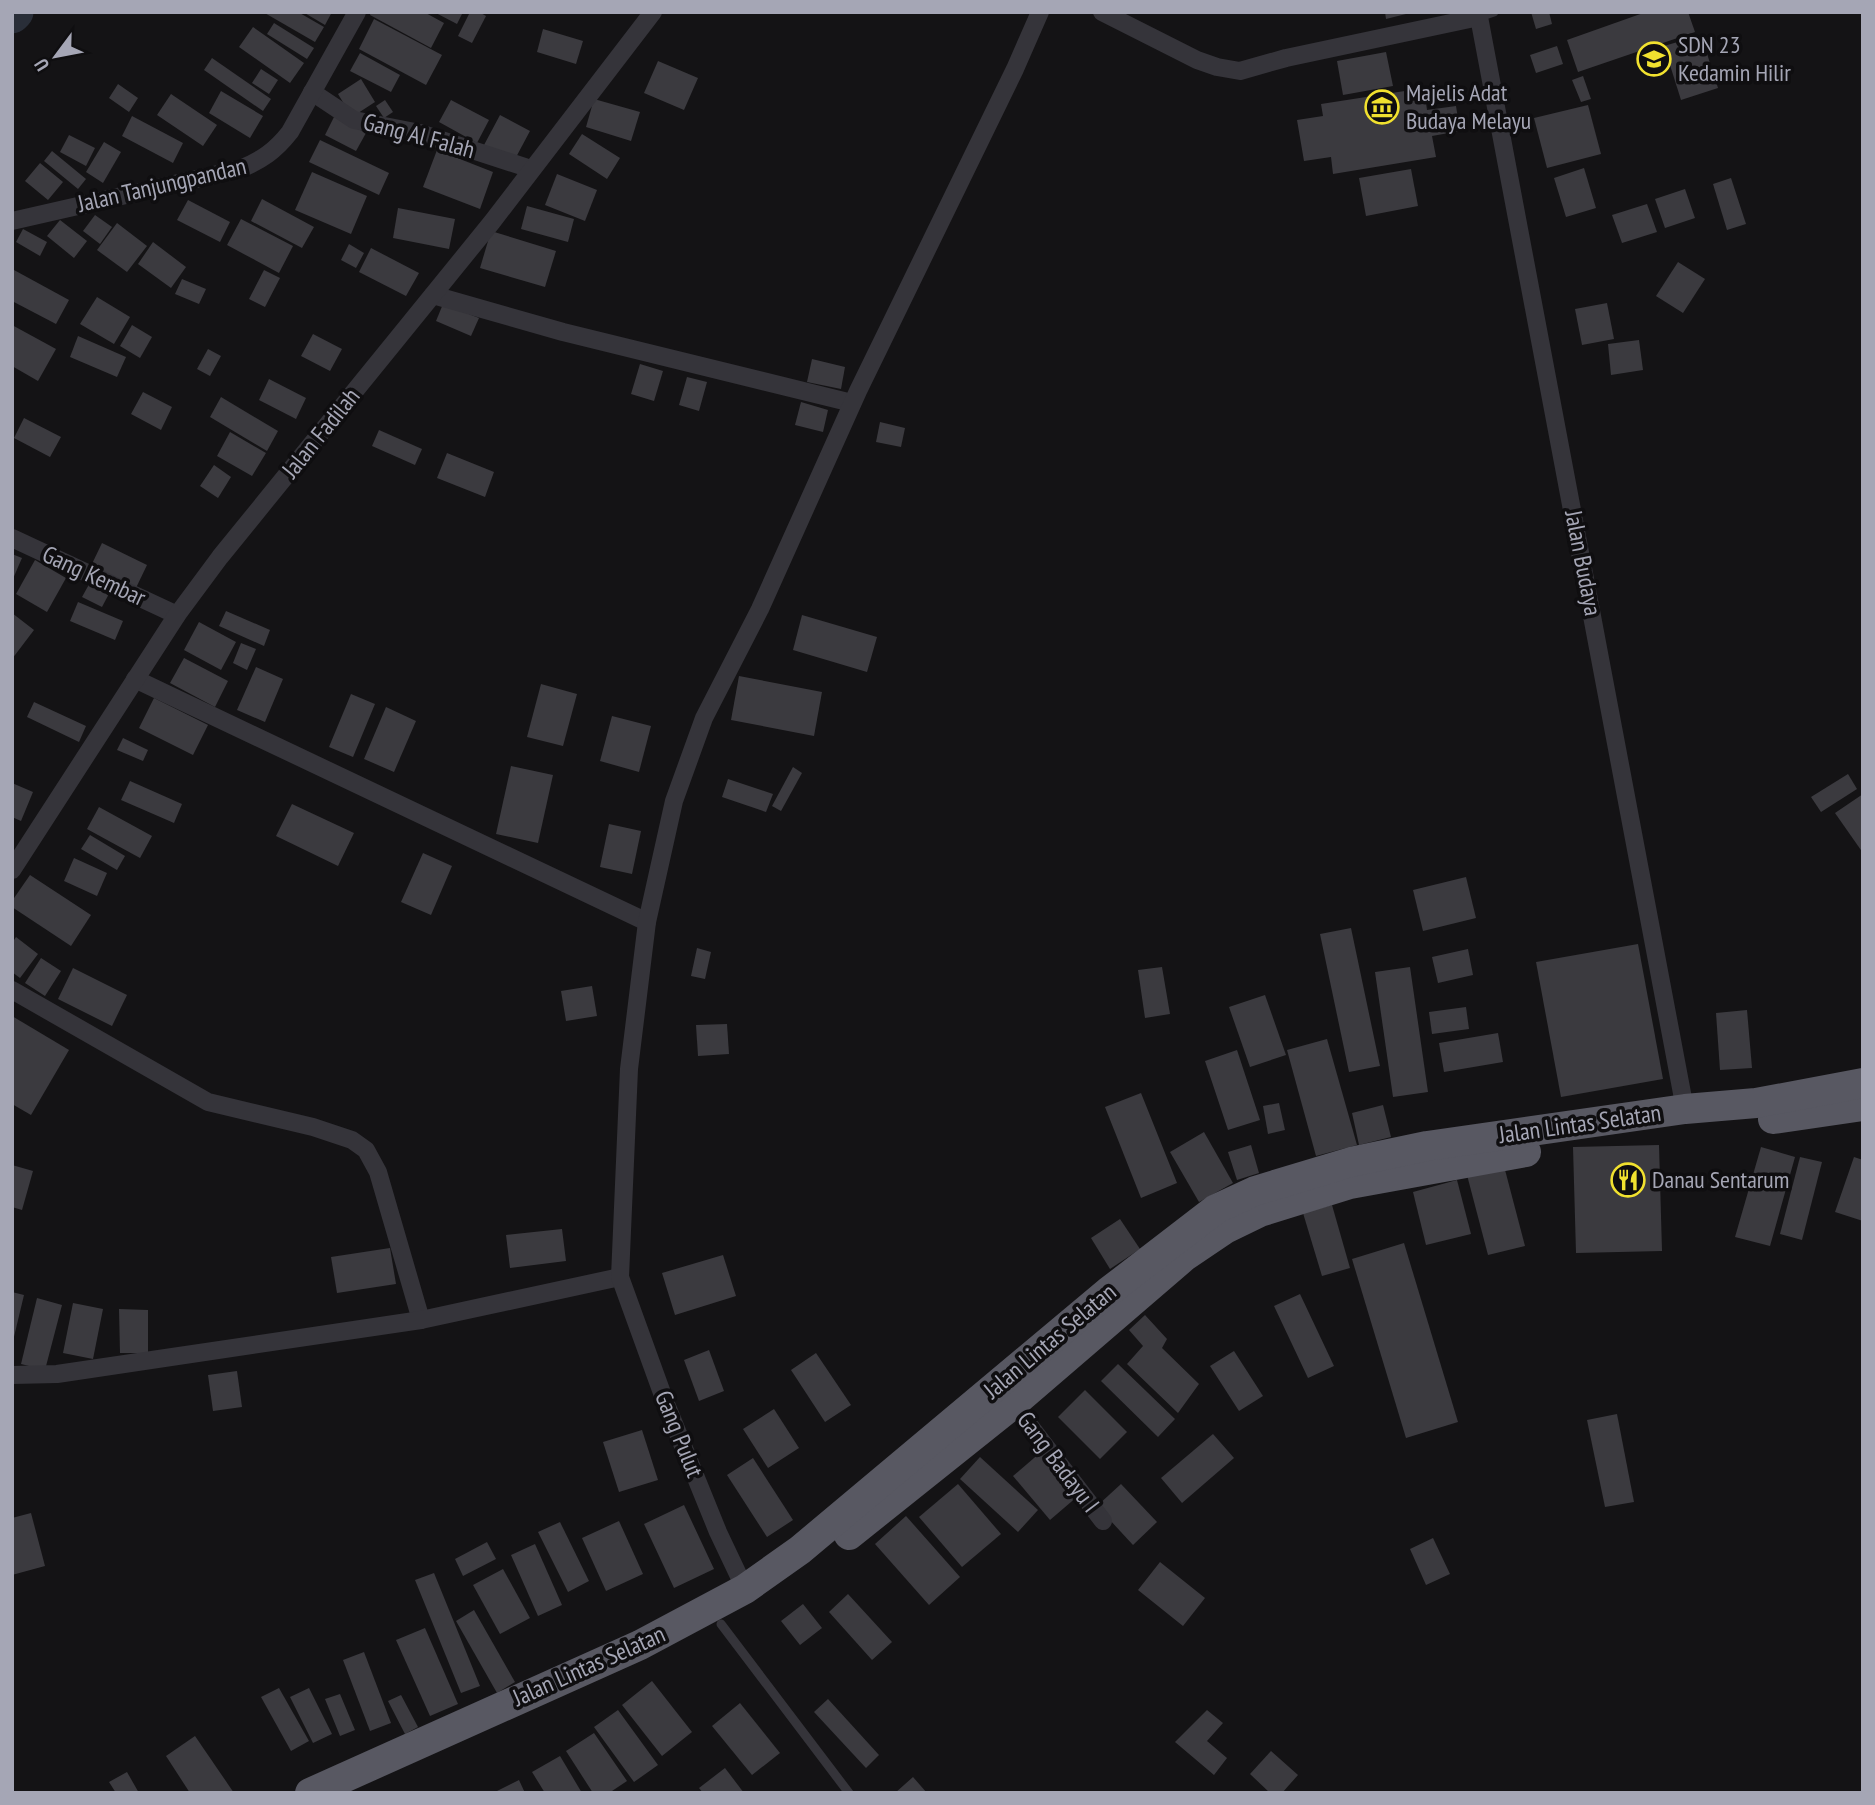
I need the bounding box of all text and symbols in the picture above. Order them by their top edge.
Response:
north arrow [21,21,91,91]
place label: SDN 23 Kedamin Hilir [1678,29,1791,88]
school or university icon: SDN 23 Kedamin Hilir [1635,40,1673,78]
text: U [29,54,54,76]
place label: Majelis Adat Budaya Melayu [1406,77,1531,136]
museum icon: Majelis Adat Budaya Melayu [1363,88,1401,126]
street label: Gang Al Falah [360,106,478,165]
street label: Jalan Tanjungpandan [74,150,249,219]
street label: Jalan Fadilah [274,381,366,485]
street label: Jalan Budaya [1558,507,1609,618]
street label: Gang Kembar [38,538,151,613]
street label: Jalan Lintas Selatan [1496,1097,1663,1150]
restaurant icon: Danau Sentarum [1609,1161,1647,1199]
place label: Danau Sentarum [1652,1164,1789,1195]
street label: Jalan Lintas Selatan [976,1276,1122,1406]
street label: Gang Pulut [648,1386,711,1482]
street label: Gang Badayu I [1010,1405,1106,1518]
street label: Jalan Lintas Selatan [507,1618,670,1713]

